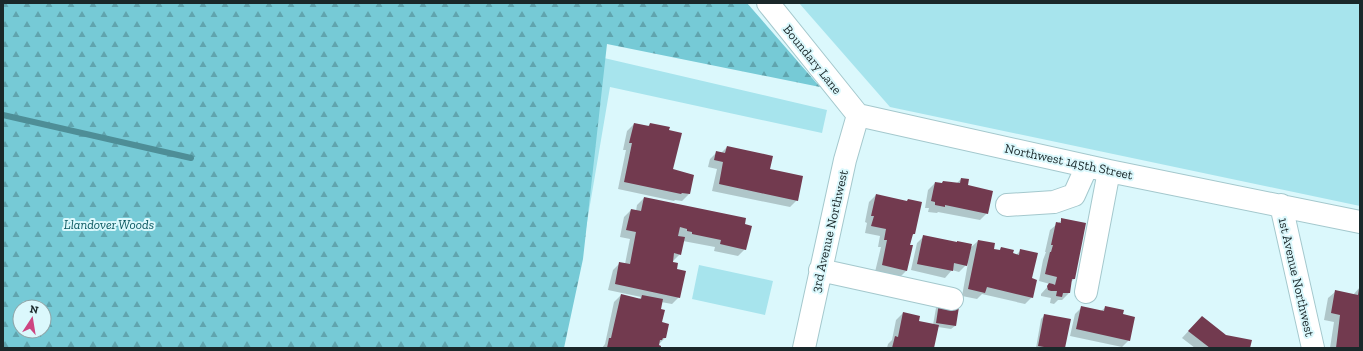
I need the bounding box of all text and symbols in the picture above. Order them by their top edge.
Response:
street label: Boundary Lane [780,22,845,97]
street label: Northwest 145th Street [1003,141,1134,182]
street label: 3rd Avenue Northwest [808,168,851,294]
street label: 1st Avenue Northwest [1275,216,1318,338]
park label: Llandover Woods [64,217,154,232]
north arrow [12,299,52,339]
text: N [29,302,40,317]

